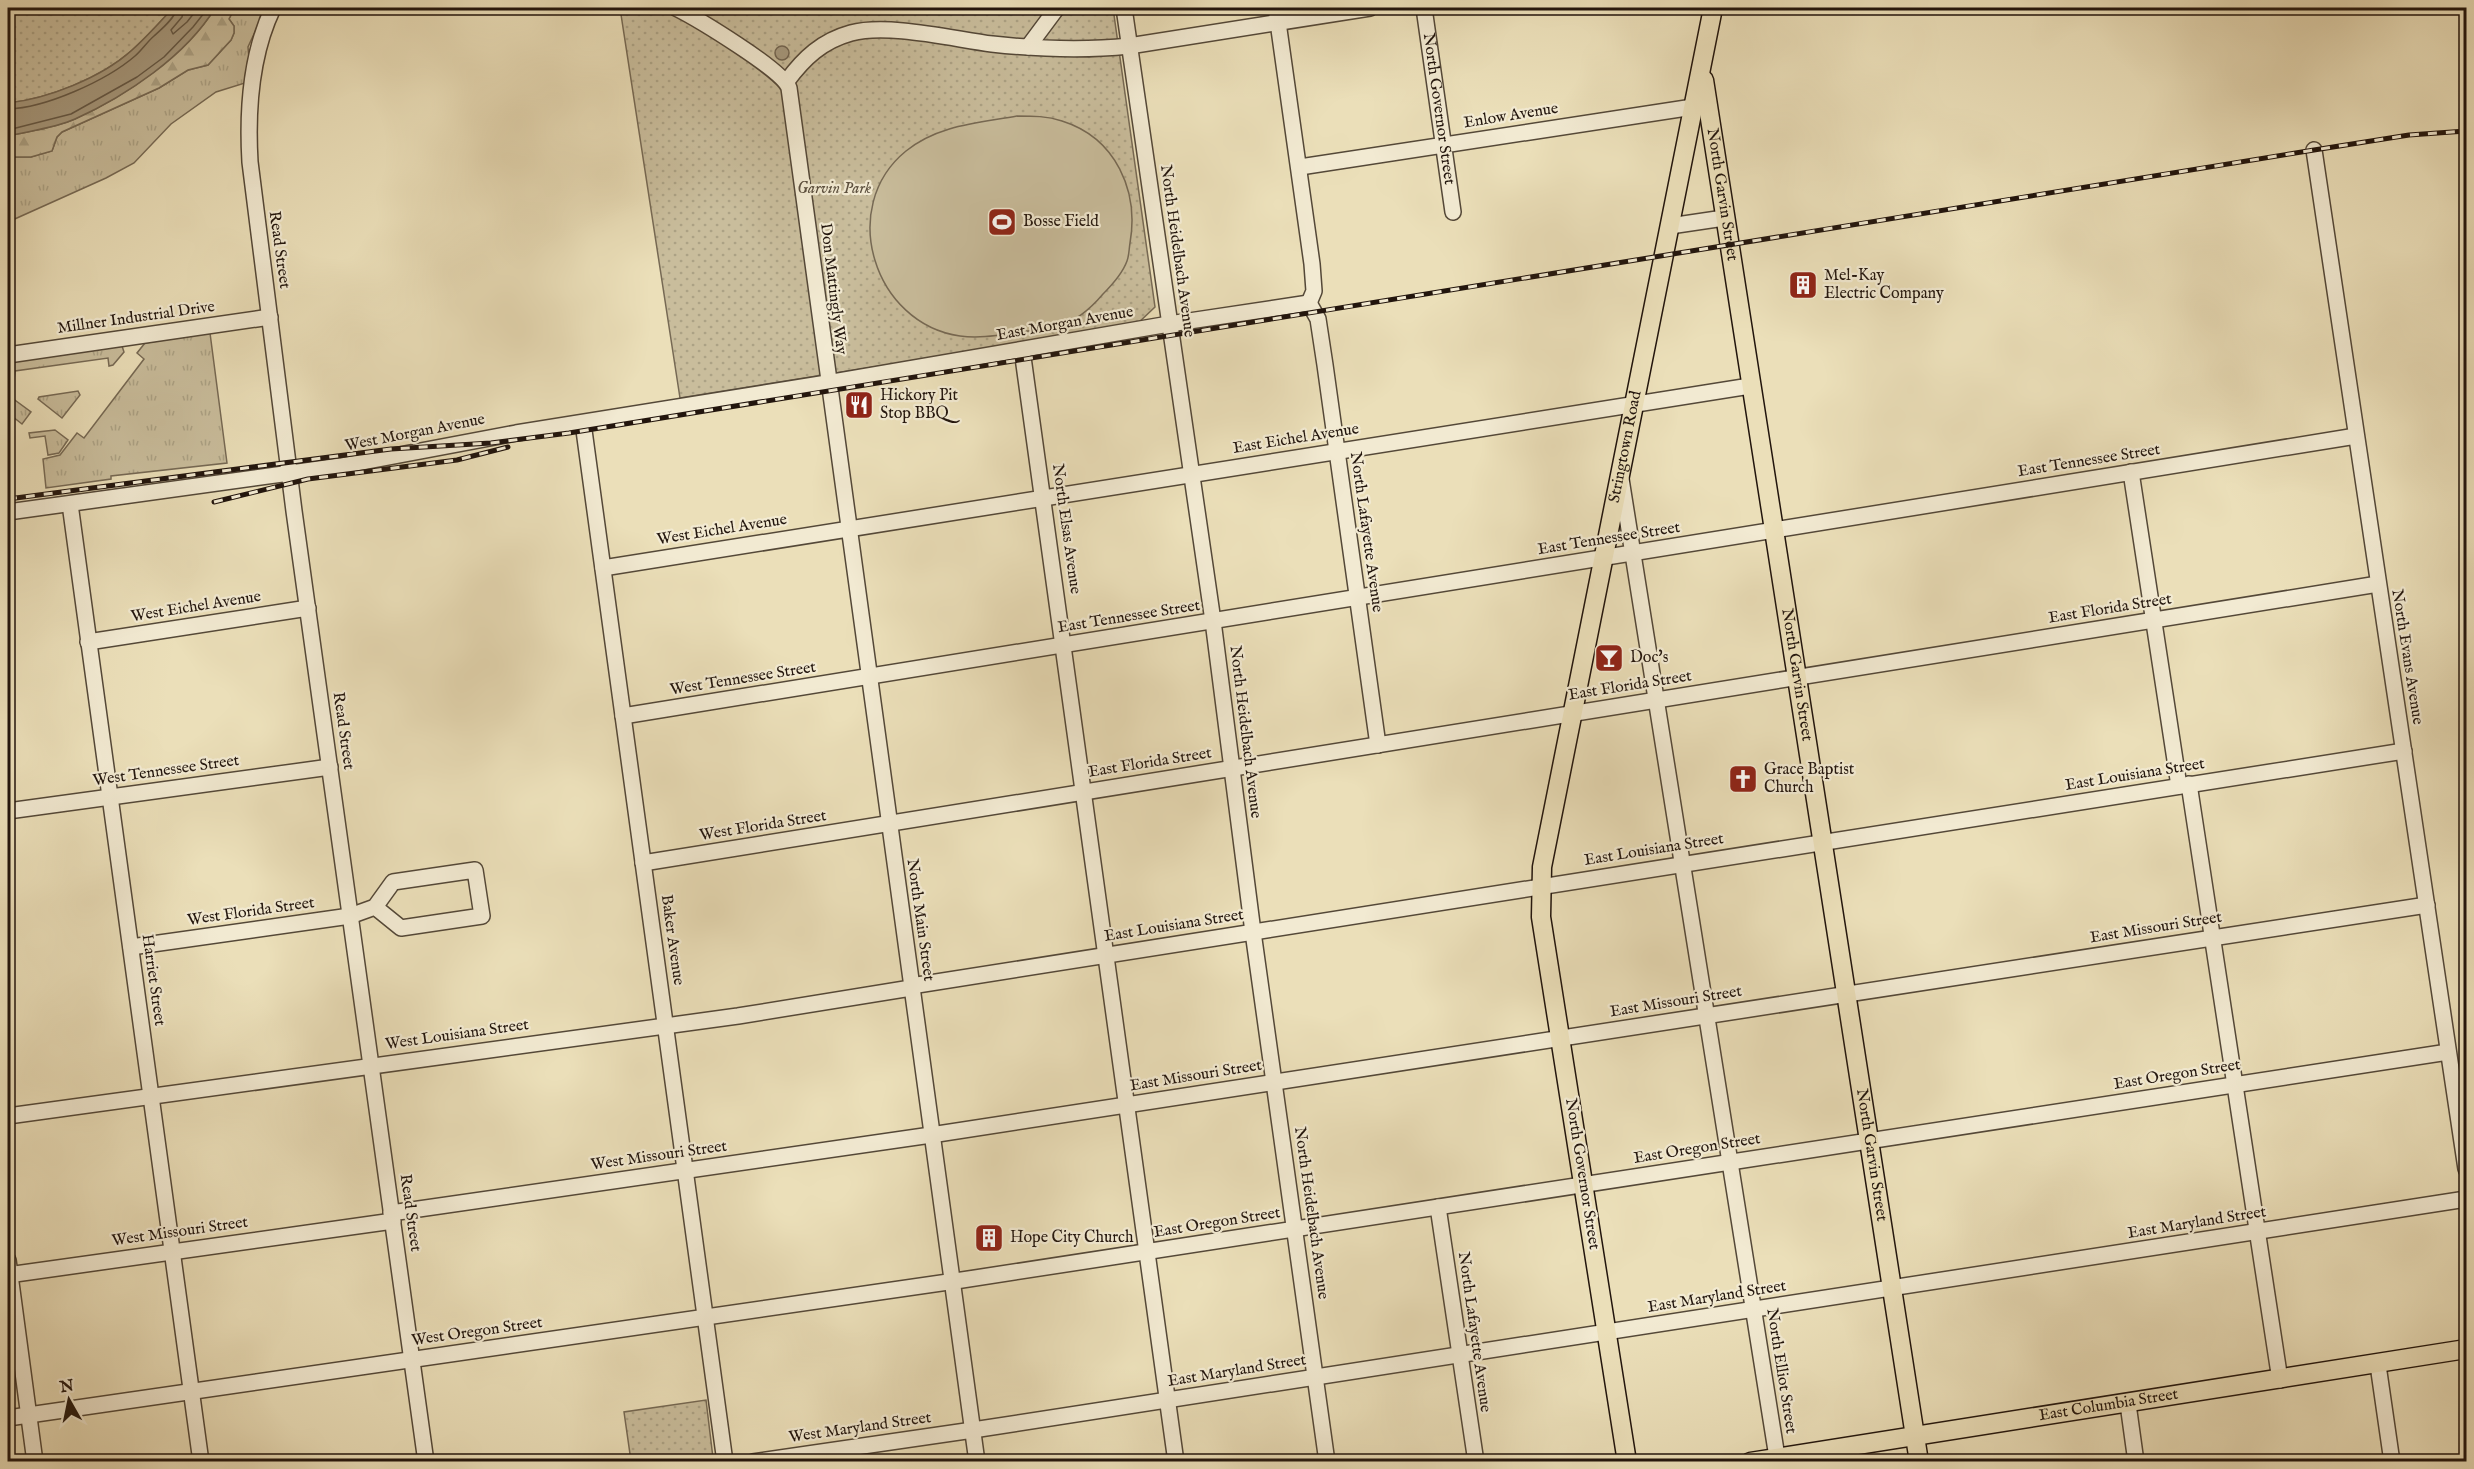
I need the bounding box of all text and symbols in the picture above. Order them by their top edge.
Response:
street label: North Governor Street [1418,32,1459,187]
street label: Enlow Avenue [1462,99,1560,133]
street label: North Garvin Street [1702,127,1742,263]
street label: North Heidelbach Avenue [1155,163,1199,339]
park label: Garvin Park [797,179,872,199]
sports icon: Bosse Field [986,206,1018,238]
street label: Read Street [264,210,294,291]
place label: Bosse Field [1023,212,1099,232]
street label: Don Mattingly Way [815,222,851,356]
place label: Mel-Kay Electric Company [1824,266,1944,304]
building icon: Mel-Kay Electric Company [1787,269,1819,301]
street label: Millner Industrial Drive [56,297,216,339]
street label: East Morgan Avenue [995,302,1135,346]
place label: Hickory Pit Stop BBQ [880,386,960,424]
restaurant icon: Hickory Pit Stop BBQ [843,389,875,421]
street label: Stringtown Road [1605,389,1647,505]
street label: West Morgan Avenue [343,410,487,456]
street label: East Eichel Avenue [1232,419,1360,459]
street label: East Tennessee Street [2016,440,2162,482]
street label: North Lafayette Avenue [1345,450,1387,614]
street label: North Elsas Avenue [1047,463,1085,595]
street label: West Eichel Avenue [656,510,788,550]
street label: East Tennessee Street [1536,518,1682,560]
street label: West Eichel Avenue [130,587,262,627]
street label: North Evans Avenue [2386,588,2428,726]
street label: East Florida Street [2047,589,2174,629]
street label: East Tennessee Street [1056,596,1202,638]
street label: North Garvin Street [1776,607,1817,743]
bar icon: Doc's [1593,642,1625,674]
street label: North Heidelbach Avenue [1224,644,1266,820]
place label: Doc's [1630,648,1669,668]
street label: West Tennessee Street [669,658,818,700]
street label: East Florida Street [1567,666,1694,706]
street label: Read Street [328,691,358,772]
street label: East Florida Street [1087,743,1214,783]
street label: West Tennessee Street [92,751,241,791]
street label: East Louisiana Street [2064,754,2207,796]
place label: Grace Baptist Church [1764,760,1855,798]
church icon: Grace Baptist Church [1727,763,1759,795]
street label: West Florida Street [698,806,828,846]
street label: East Louisiana Street [1583,829,1726,871]
street label: North Main Street [902,858,939,983]
street label: West Florida Street [186,893,316,931]
street label: Baker Avenue [656,893,688,987]
street label: East Louisiana Street [1103,905,1246,947]
street label: East Missouri Street [2089,908,2224,948]
street label: Harriet Street [137,933,169,1028]
street label: East Missouri Street [1609,982,1744,1022]
street label: West Louisiana Street [384,1015,530,1055]
street label: East Oregon Street [2112,1055,2242,1095]
street label: East Missouri Street [1129,1056,1264,1096]
street label: North Garvin Street [1851,1087,1892,1223]
street label: North Governor Street [1560,1097,1604,1252]
street label: North Heidelbach Avenue [1289,1125,1333,1301]
street label: East Oregon Street [1632,1129,1762,1169]
street label: West Missouri Street [590,1136,729,1175]
street label: Read Street [395,1173,425,1254]
street label: East Maryland Street [2126,1202,2268,1244]
street label: East Oregon Street [1152,1203,1282,1243]
street label: West Missouri Street [111,1212,250,1251]
building icon: Hope City Church [973,1222,1005,1254]
place label: Hope City Church [1010,1228,1134,1248]
street label: North Lafayette Avenue [1453,1250,1495,1414]
street label: East Maryland Street [1646,1276,1788,1318]
street label: North Elliot Street [1761,1307,1801,1436]
street label: West Oregon Street [410,1313,544,1351]
street label: East Maryland Street [1166,1350,1308,1392]
north arrow [39,1370,99,1430]
text: N [58,1376,76,1398]
street label: East Columbia Street [2038,1385,2180,1426]
street label: West Maryland Street [788,1408,933,1448]

